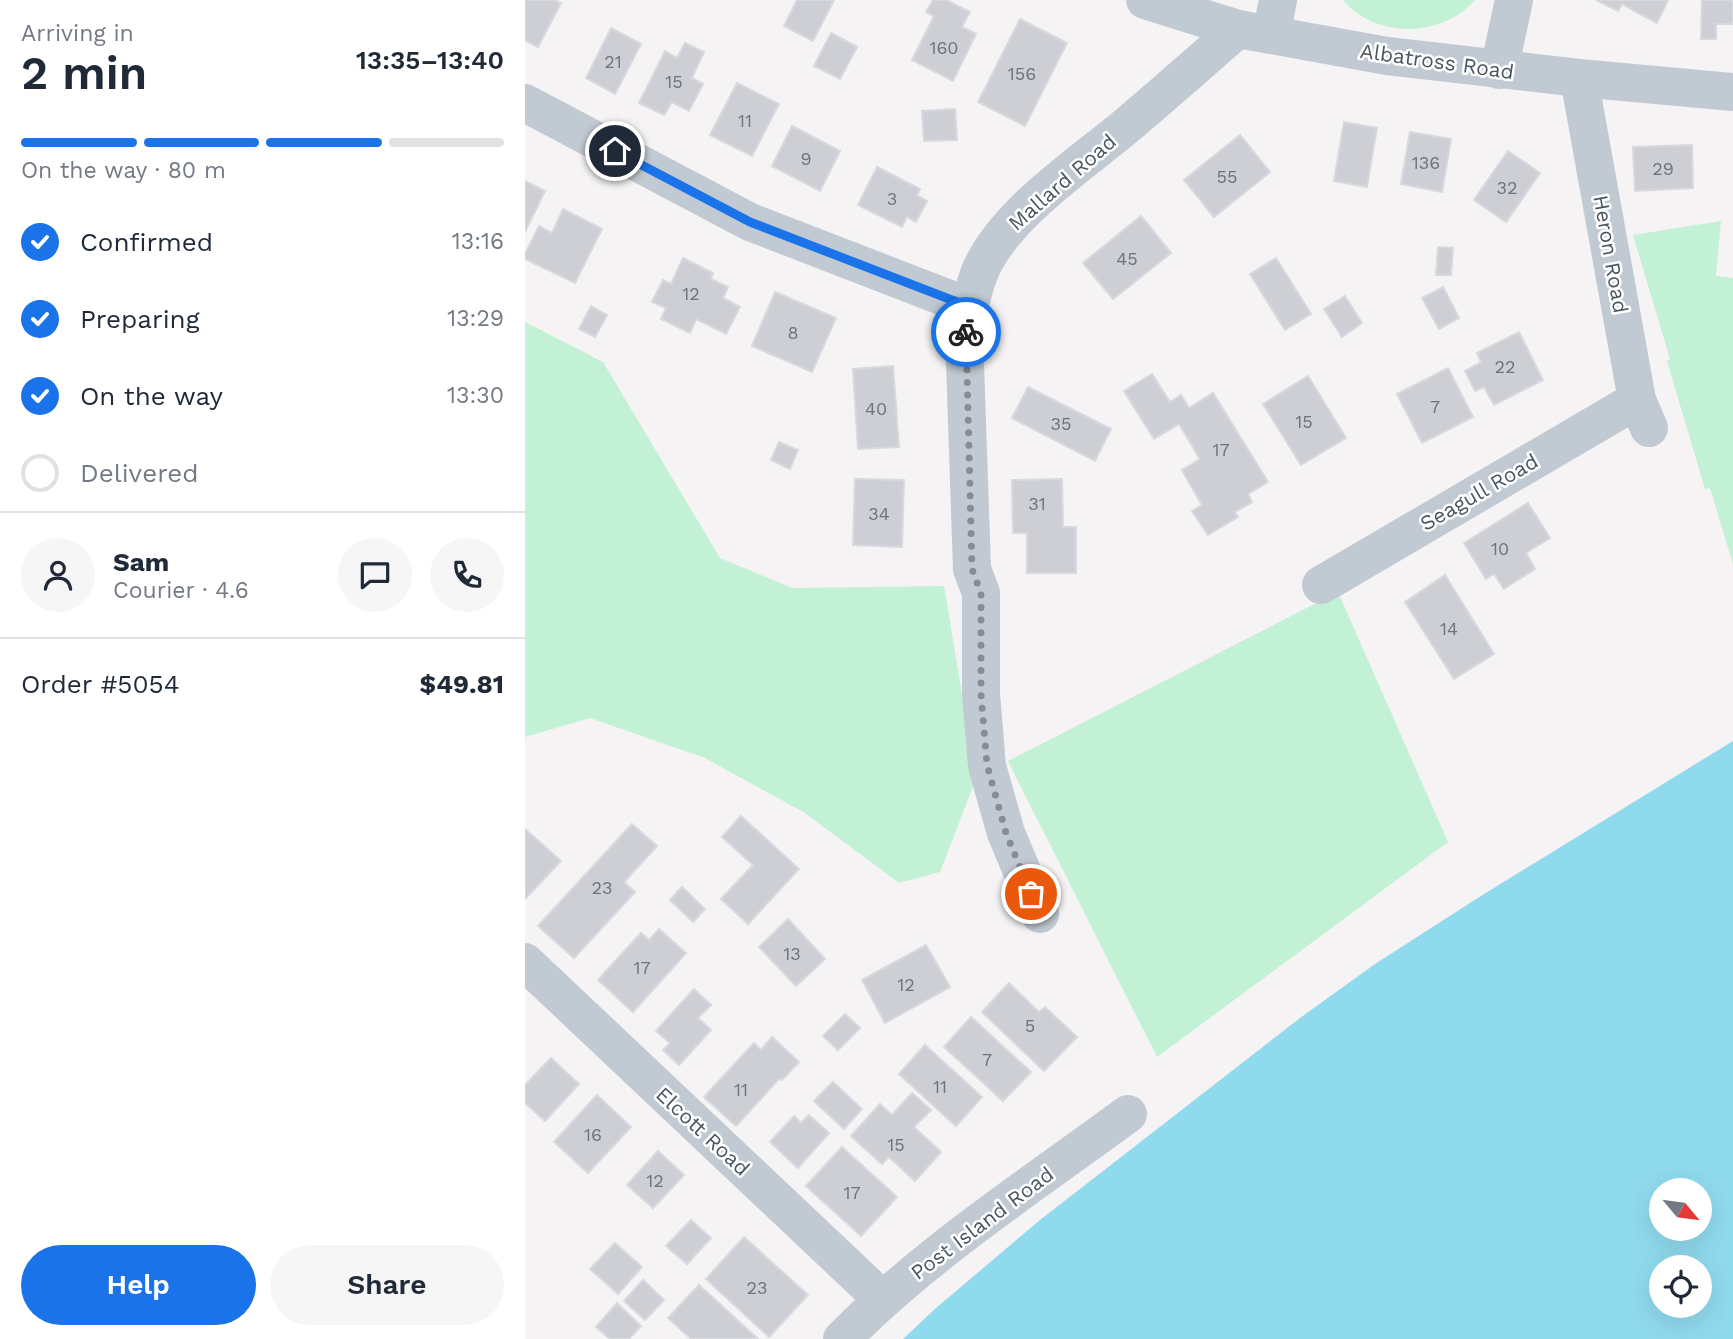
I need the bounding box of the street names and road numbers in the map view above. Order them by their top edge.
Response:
street label: Albatross Road [1358,38,1516,84]
street label: Mallard Road [1003,129,1121,235]
street label: Heron Road [1588,193,1634,315]
street label: Seagull Road [1416,448,1542,536]
street label: Elcott Road [651,1081,755,1181]
street label: Post Island Road [906,1161,1058,1285]

